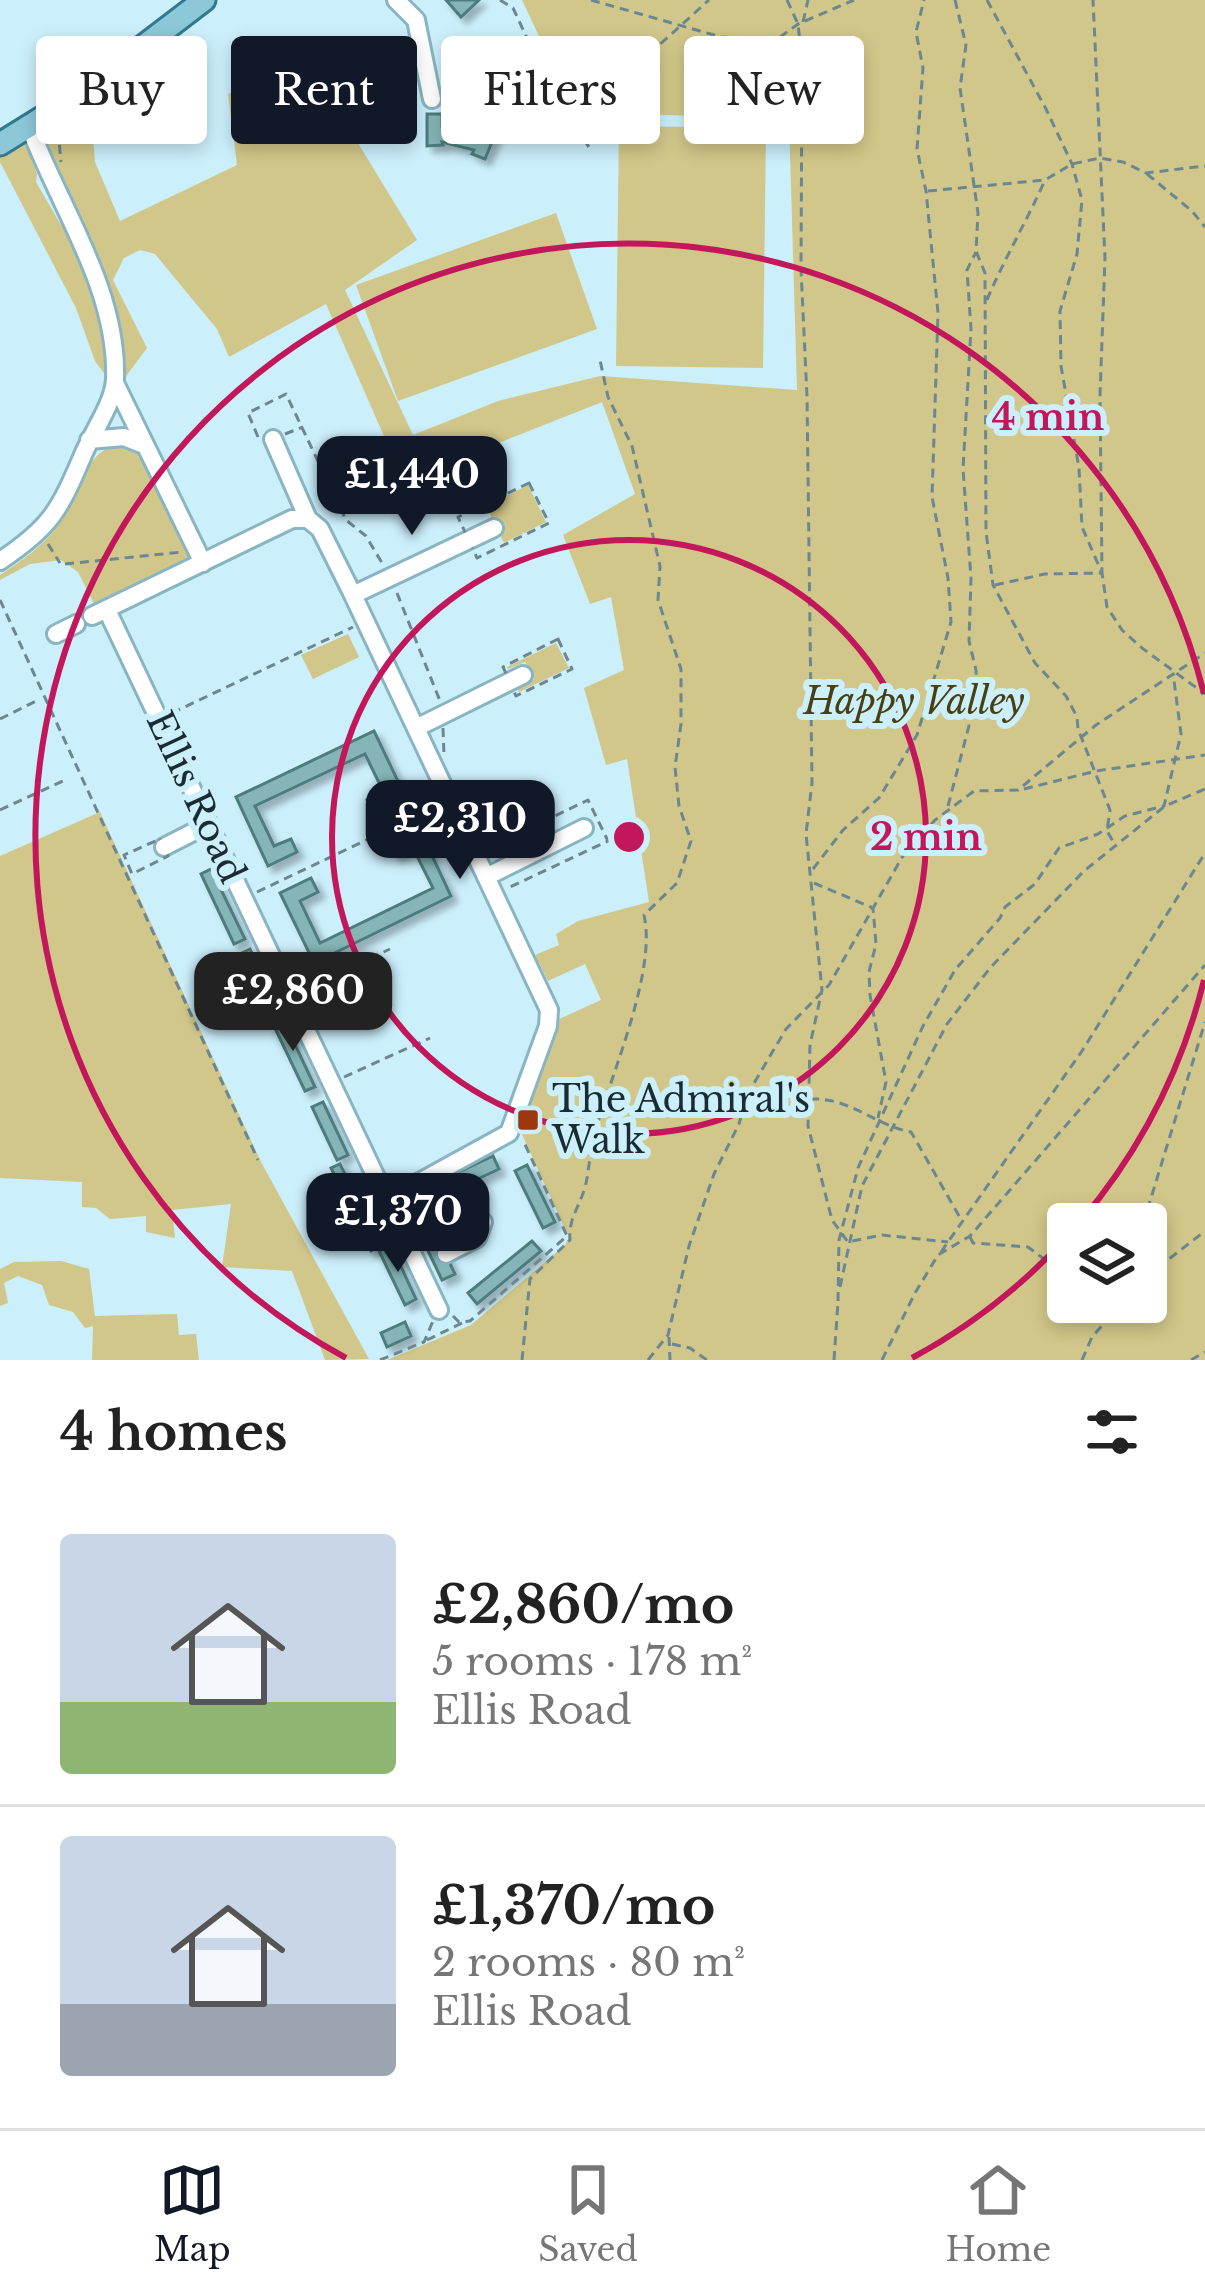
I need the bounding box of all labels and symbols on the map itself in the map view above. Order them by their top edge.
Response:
text: 4 min [992,395,1104,440]
pin: £1,440 [314,436,510,538]
park label: Happy Valley [801,679,1025,724]
street label: Ellis Road [137,704,255,890]
pin: £2,310 [362,780,558,882]
text: 2 min [870,815,982,860]
centre of rings [608,816,650,858]
pin: £2,860 [195,952,391,1054]
place label: The Admiral's Walk [551,1077,810,1163]
marker: The Admiral's Walk [515,1107,541,1133]
pin: £1,370 [300,1173,496,1275]

